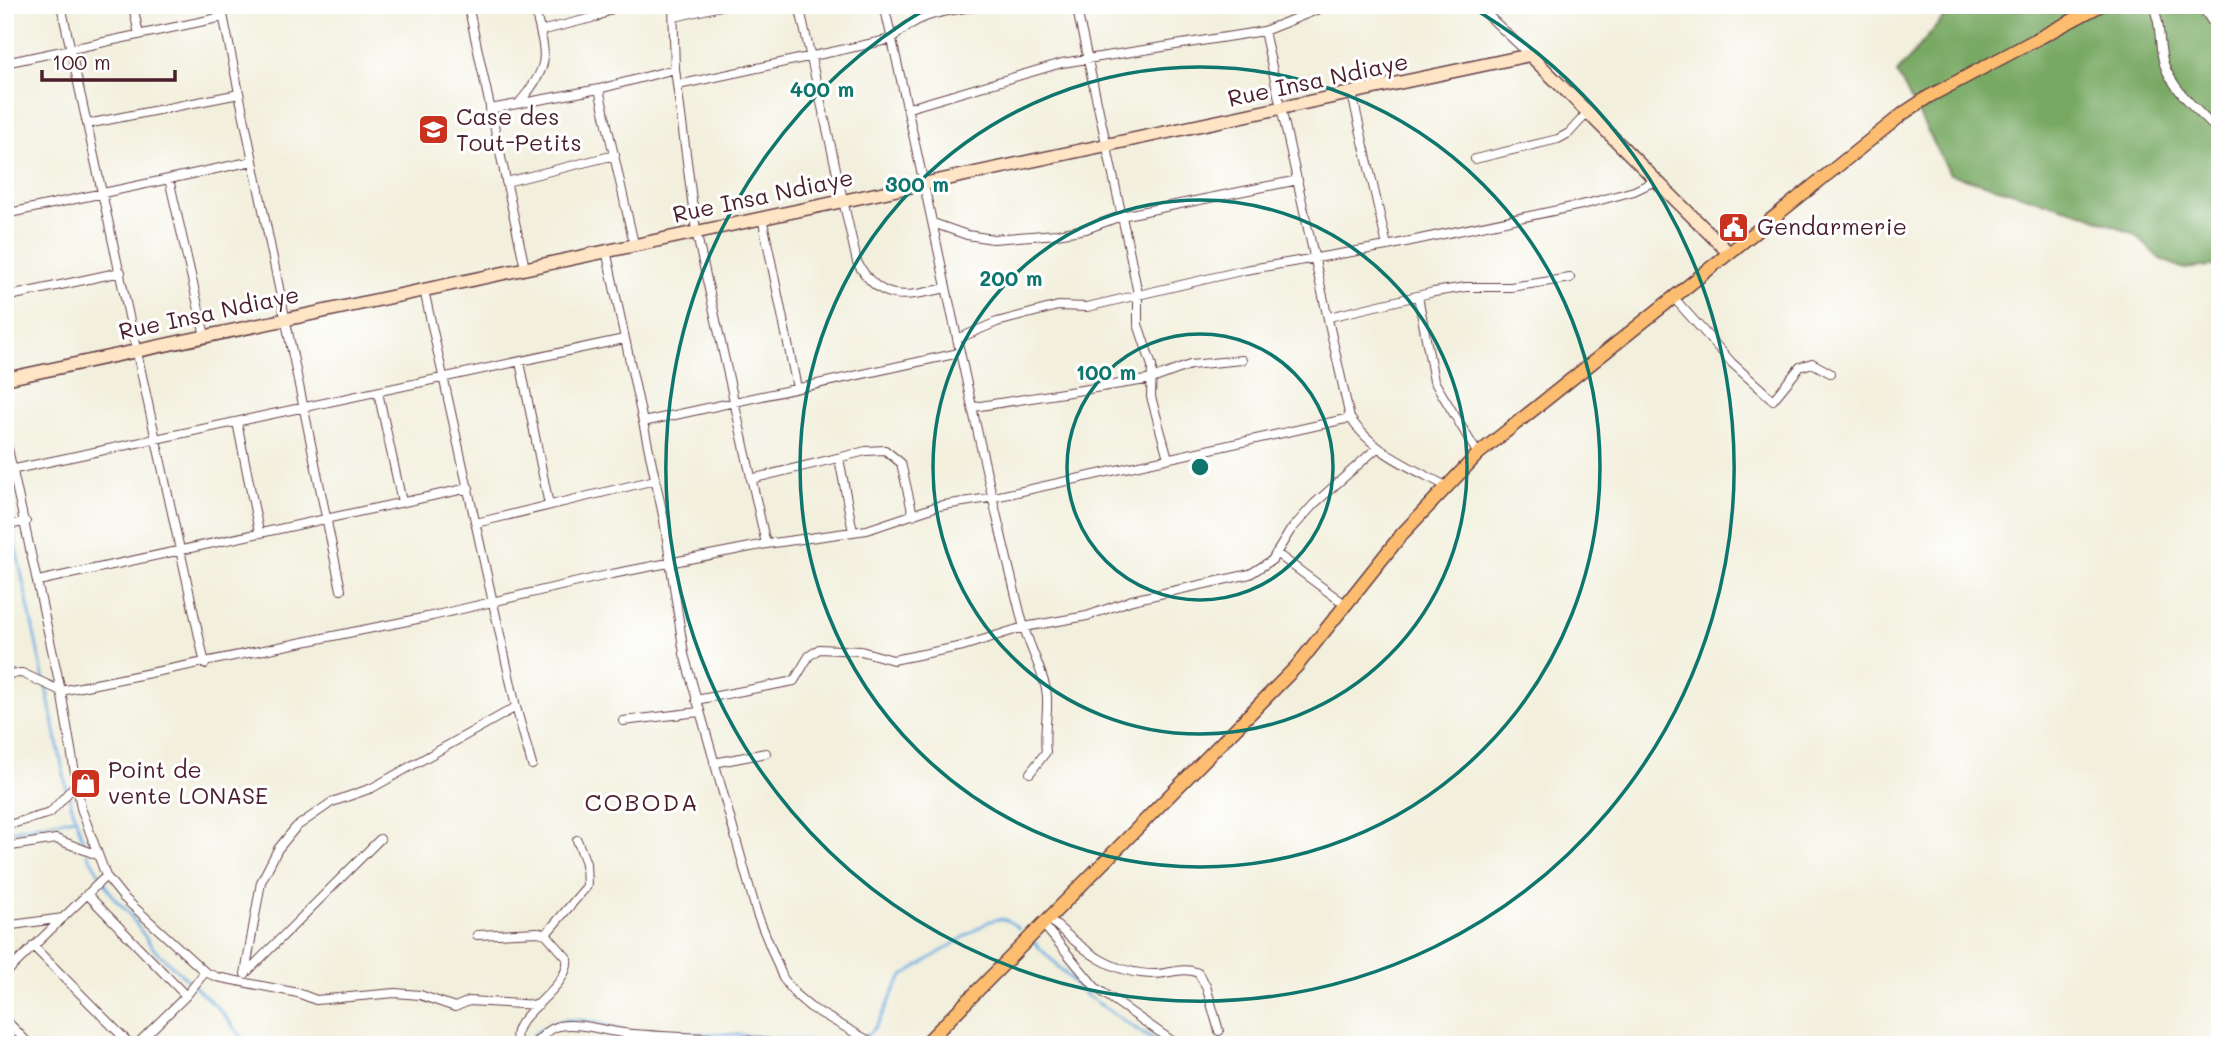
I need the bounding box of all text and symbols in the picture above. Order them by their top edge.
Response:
scale bar [42,38,175,82]
street label: Rue Insa Ndiaye [1225,45,1411,113]
text: 100 m [52,48,111,75]
text: 400 m [790,75,854,102]
place label: Case des Tout-Petits [456,101,582,157]
school or university icon: Case des Tout-Petits [416,113,450,147]
street label: Rue Insa Ndiaye [670,161,856,229]
text: 300 m [885,170,949,197]
public building icon: Gendarmerie [1717,210,1751,244]
place label: Gendarmerie [1757,211,1907,241]
text: 200 m [980,264,1042,291]
street label: Rue Insa Ndiaye [116,278,302,346]
text: 100 m [1076,358,1136,385]
centre of rings [1188,455,1212,479]
place label: Point de vente LONASE [108,754,268,810]
shop icon: Point de vente LONASE [68,766,102,800]
district label: COBODA [584,786,700,817]

